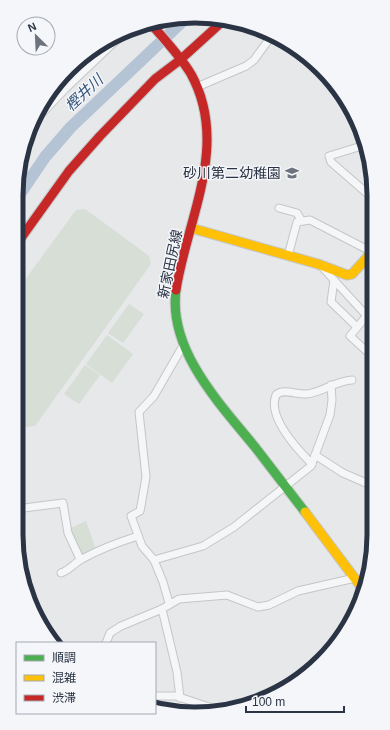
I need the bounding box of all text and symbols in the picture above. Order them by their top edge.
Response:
north arrow [16,16,56,56]
text: N [26,20,38,34]
water label: 樫井川 [61,70,107,114]
place label: 砂川第二幼稚園 [183,165,281,181]
school or university icon: 砂川第二幼稚園 [284,165,300,181]
street label: 新家田尻線 [155,228,185,300]
legend [16,642,156,714]
text: 順調 [52,651,76,665]
text: 混雑 [52,671,76,685]
scale bar [246,688,344,714]
text: 渋滞 [52,691,76,705]
text: 100 m [252,695,285,709]

